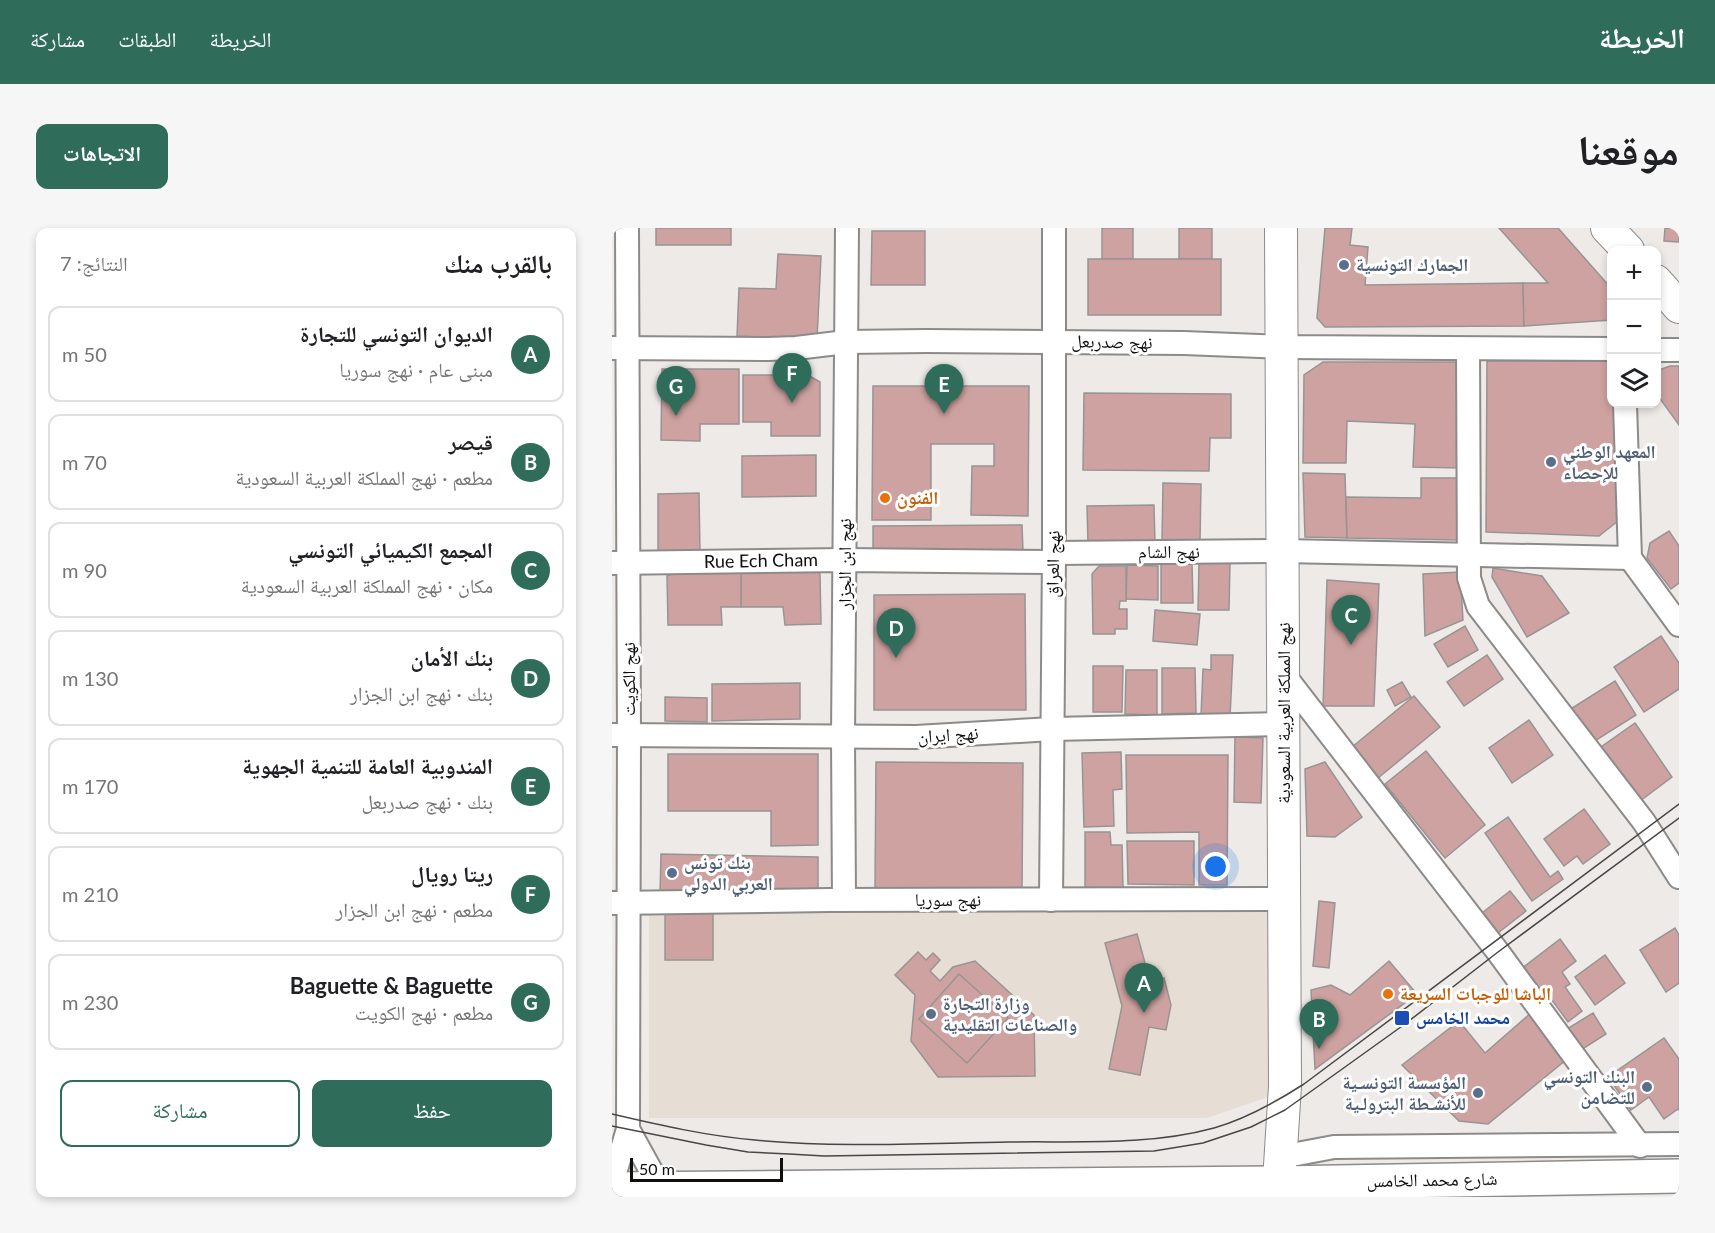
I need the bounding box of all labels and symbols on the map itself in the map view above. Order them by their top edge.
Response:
place label: الجمارك التونسية [1356,253,1468,275]
marker: الجمارك التونسية [1337,258,1351,272]
street label: نهج صدربعل [1071,329,1153,355]
pin: F [772,354,812,403]
pin: E [924,364,964,414]
pin: G [656,366,696,416]
place label: المعهد الوطني للإحصاء [1563,440,1656,483]
marker: المعهد الوطني للإحصاء [1544,455,1558,469]
place label: الفنون [897,486,938,509]
marker: الفنون [878,491,892,505]
street label: نهج ابن الجزار [833,518,857,611]
street label: نهج العراق [1040,530,1066,598]
street label: نهج الشام [1138,540,1200,564]
street label: Rue Ech Cham [704,548,818,572]
pin: C [1332,596,1370,645]
pin: D [876,608,916,658]
street label: نهج المملكة العربية السعودية [1272,622,1296,804]
street label: نهج الكويت [617,642,641,716]
street label: نهج ايران [917,721,979,749]
place label: بنك تونس العربي الدولي [684,851,773,898]
your location [1201,852,1230,881]
marker: بنك تونس العربي الدولي [665,866,679,880]
street label: نهج سوريا [915,888,981,912]
pin: A [1124,964,1164,1013]
place label: الباشا للوجبات السريعة [1400,982,1551,1005]
marker: الباشا للوجبات السريعة [1381,987,1395,1001]
place label: وزارة التجارة والصناعات التقليدية [943,992,1077,1035]
pin: B [1300,1000,1338,1049]
place label: محمد الخامس [1416,1006,1510,1029]
marker: وزارة التجارة والصناعات التقليدية [924,1007,938,1021]
marker: محمد الخامس [1393,1009,1411,1027]
place label: البنك التونسي للتضامن [1543,1065,1635,1109]
place label: المؤسسة التونسـية للأنشـطة البترولـية [1342,1071,1466,1115]
marker: البنك التونسي للتضامن [1640,1080,1654,1094]
marker: المؤسسة التونسـية للأنشـطة البترولـية [1471,1086,1485,1100]
scale bar [630,1155,783,1182]
street label: شارع محمد الخامس [1366,1167,1498,1192]

